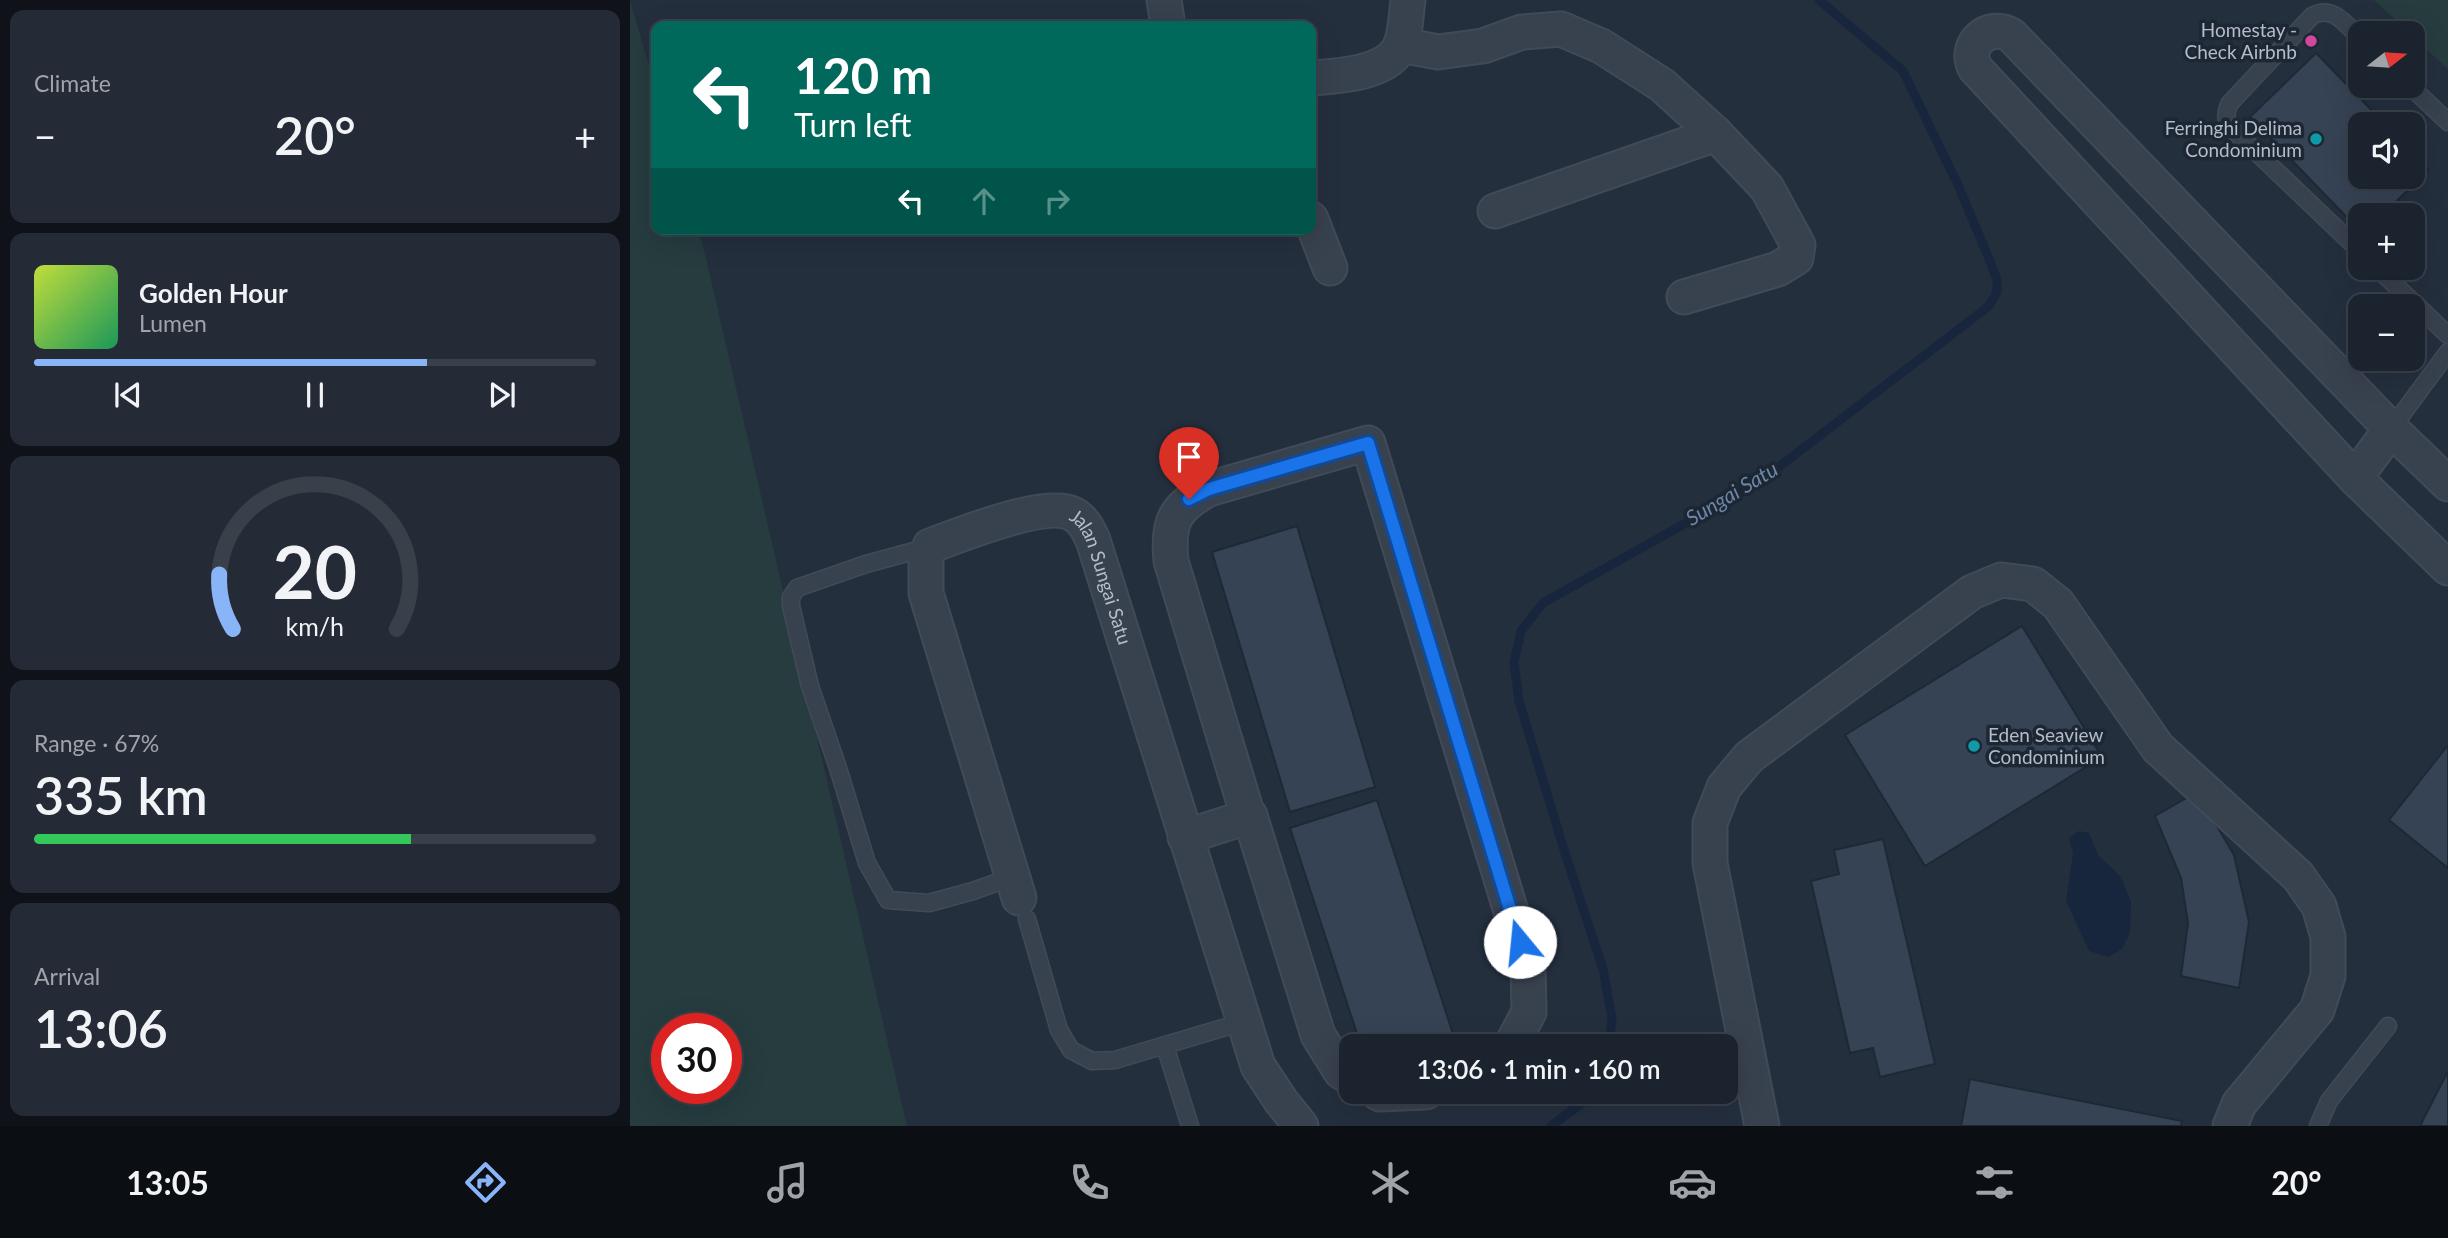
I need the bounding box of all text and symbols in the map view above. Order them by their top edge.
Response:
place label: Homestay - Check Airbnb [2185,18,2297,63]
north arrow [2348,21,2426,98]
map controls [2348,21,2425,371]
marker: Homestay - Check Airbnb [2303,33,2319,49]
text: 120 m [794,46,932,104]
icon: left [679,49,770,140]
text: Climate [34,69,111,97]
text: 20° [274,104,356,166]
text: Turn left [794,105,911,144]
button: sound [2348,112,2425,189]
text: − [34,113,56,159]
text: + [574,113,596,159]
place label: Ferringhi Delima Condominium [2165,116,2302,161]
marker: Ferringhi Delima Condominium [2308,131,2324,147]
icon: left [892,182,930,220]
icon: ahead [965,182,1003,220]
icon: right [1038,182,1076,220]
button: + [2348,203,2425,280]
text: Golden Hour [139,277,288,309]
button: − [2348,294,2425,371]
text: Lumen [139,309,207,337]
icon: previous [109,376,147,414]
icon: pause [296,376,334,414]
icon: next [483,376,521,414]
pin [1159,427,1219,499]
icon: arrive [1170,438,1208,476]
water label: Sungai Satu [1681,455,1782,530]
street label: Jalan Sungai Satu [1066,503,1137,647]
text: 20 [273,527,357,615]
text: km/h [286,611,344,641]
place label: Eden Seaview Condominium [1988,723,2105,768]
text: Range · 67% [34,729,159,757]
marker: Eden Seaview Condominium [1966,738,1982,754]
text: 335 km [34,764,208,826]
position arrow [1483,905,1557,979]
text: Arrival [34,962,100,990]
text: 13:06 [34,997,168,1059]
speed limit sign: 30 [651,1013,742,1104]
text: 13:06 · 1 min · 160 m [1416,1053,1661,1085]
icon: directions [461,1158,510,1207]
icon: music [763,1158,812,1207]
icon: phone [1065,1158,1114,1207]
icon: climate [1366,1158,1415,1207]
icon: car [1668,1158,1717,1207]
icon: filters [1970,1158,2019,1207]
text: 13:05 [126,1163,209,1202]
text: 20° [2271,1163,2322,1202]

